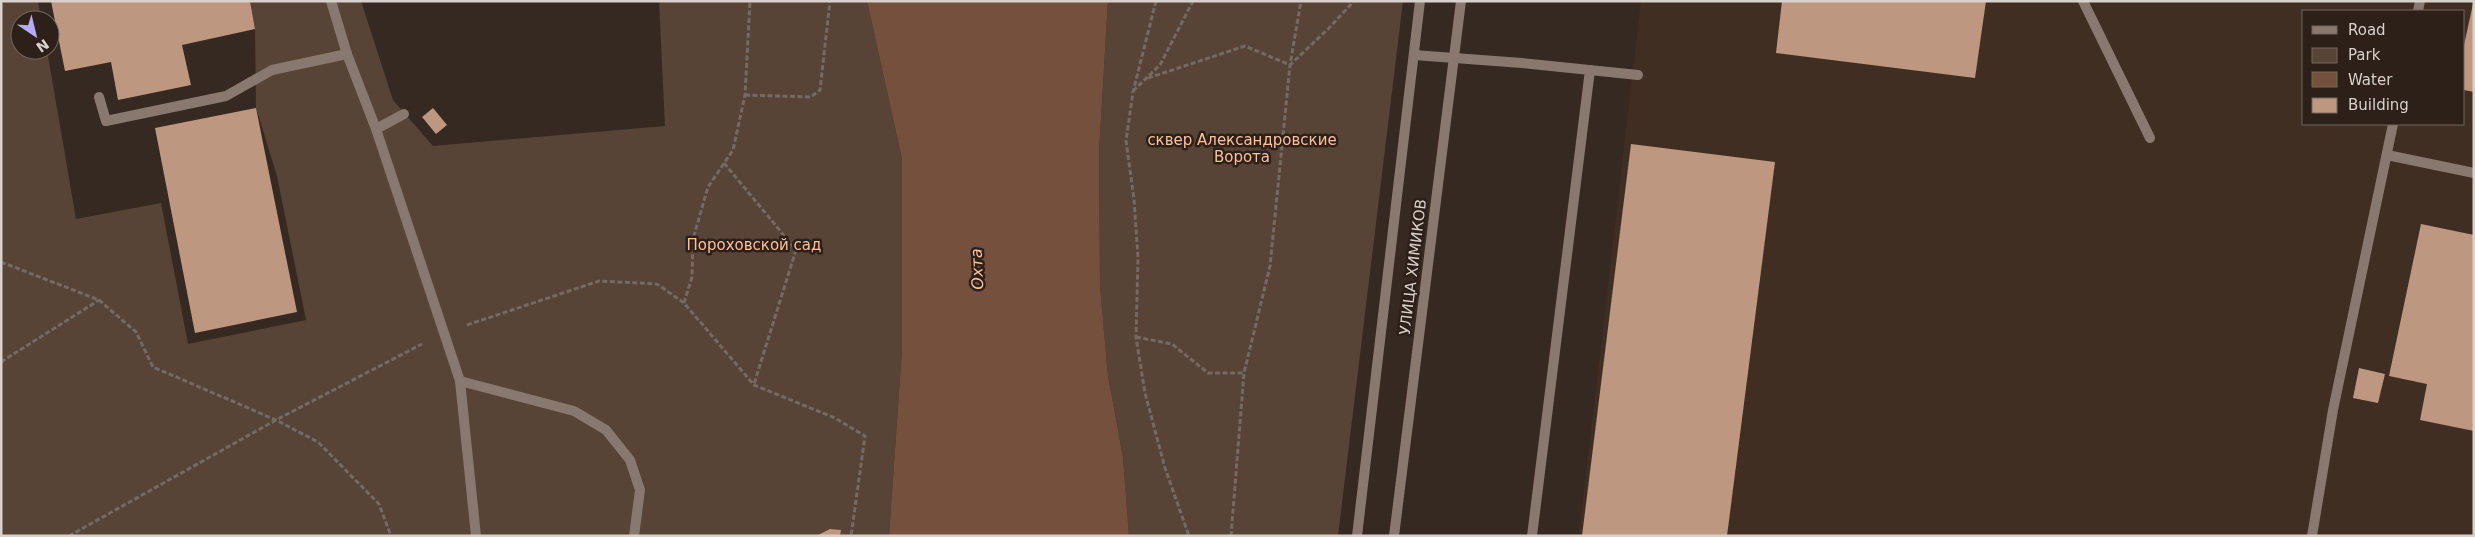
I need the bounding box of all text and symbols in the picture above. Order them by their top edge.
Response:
north arrow [10,10,60,60]
legend [2302,10,2465,125]
text: Road [2348,21,2386,39]
text: N [33,36,52,56]
text: Park [2348,46,2381,64]
text: Water [2348,71,2393,89]
text: Building [2348,96,2409,114]
park label: сквер Александровские Ворота [1147,131,1337,166]
street label: УЛИЦА ХИМИКОВ [1396,198,1430,336]
park label: Пороховской сад [687,236,821,254]
water label: Охта [967,248,987,290]

